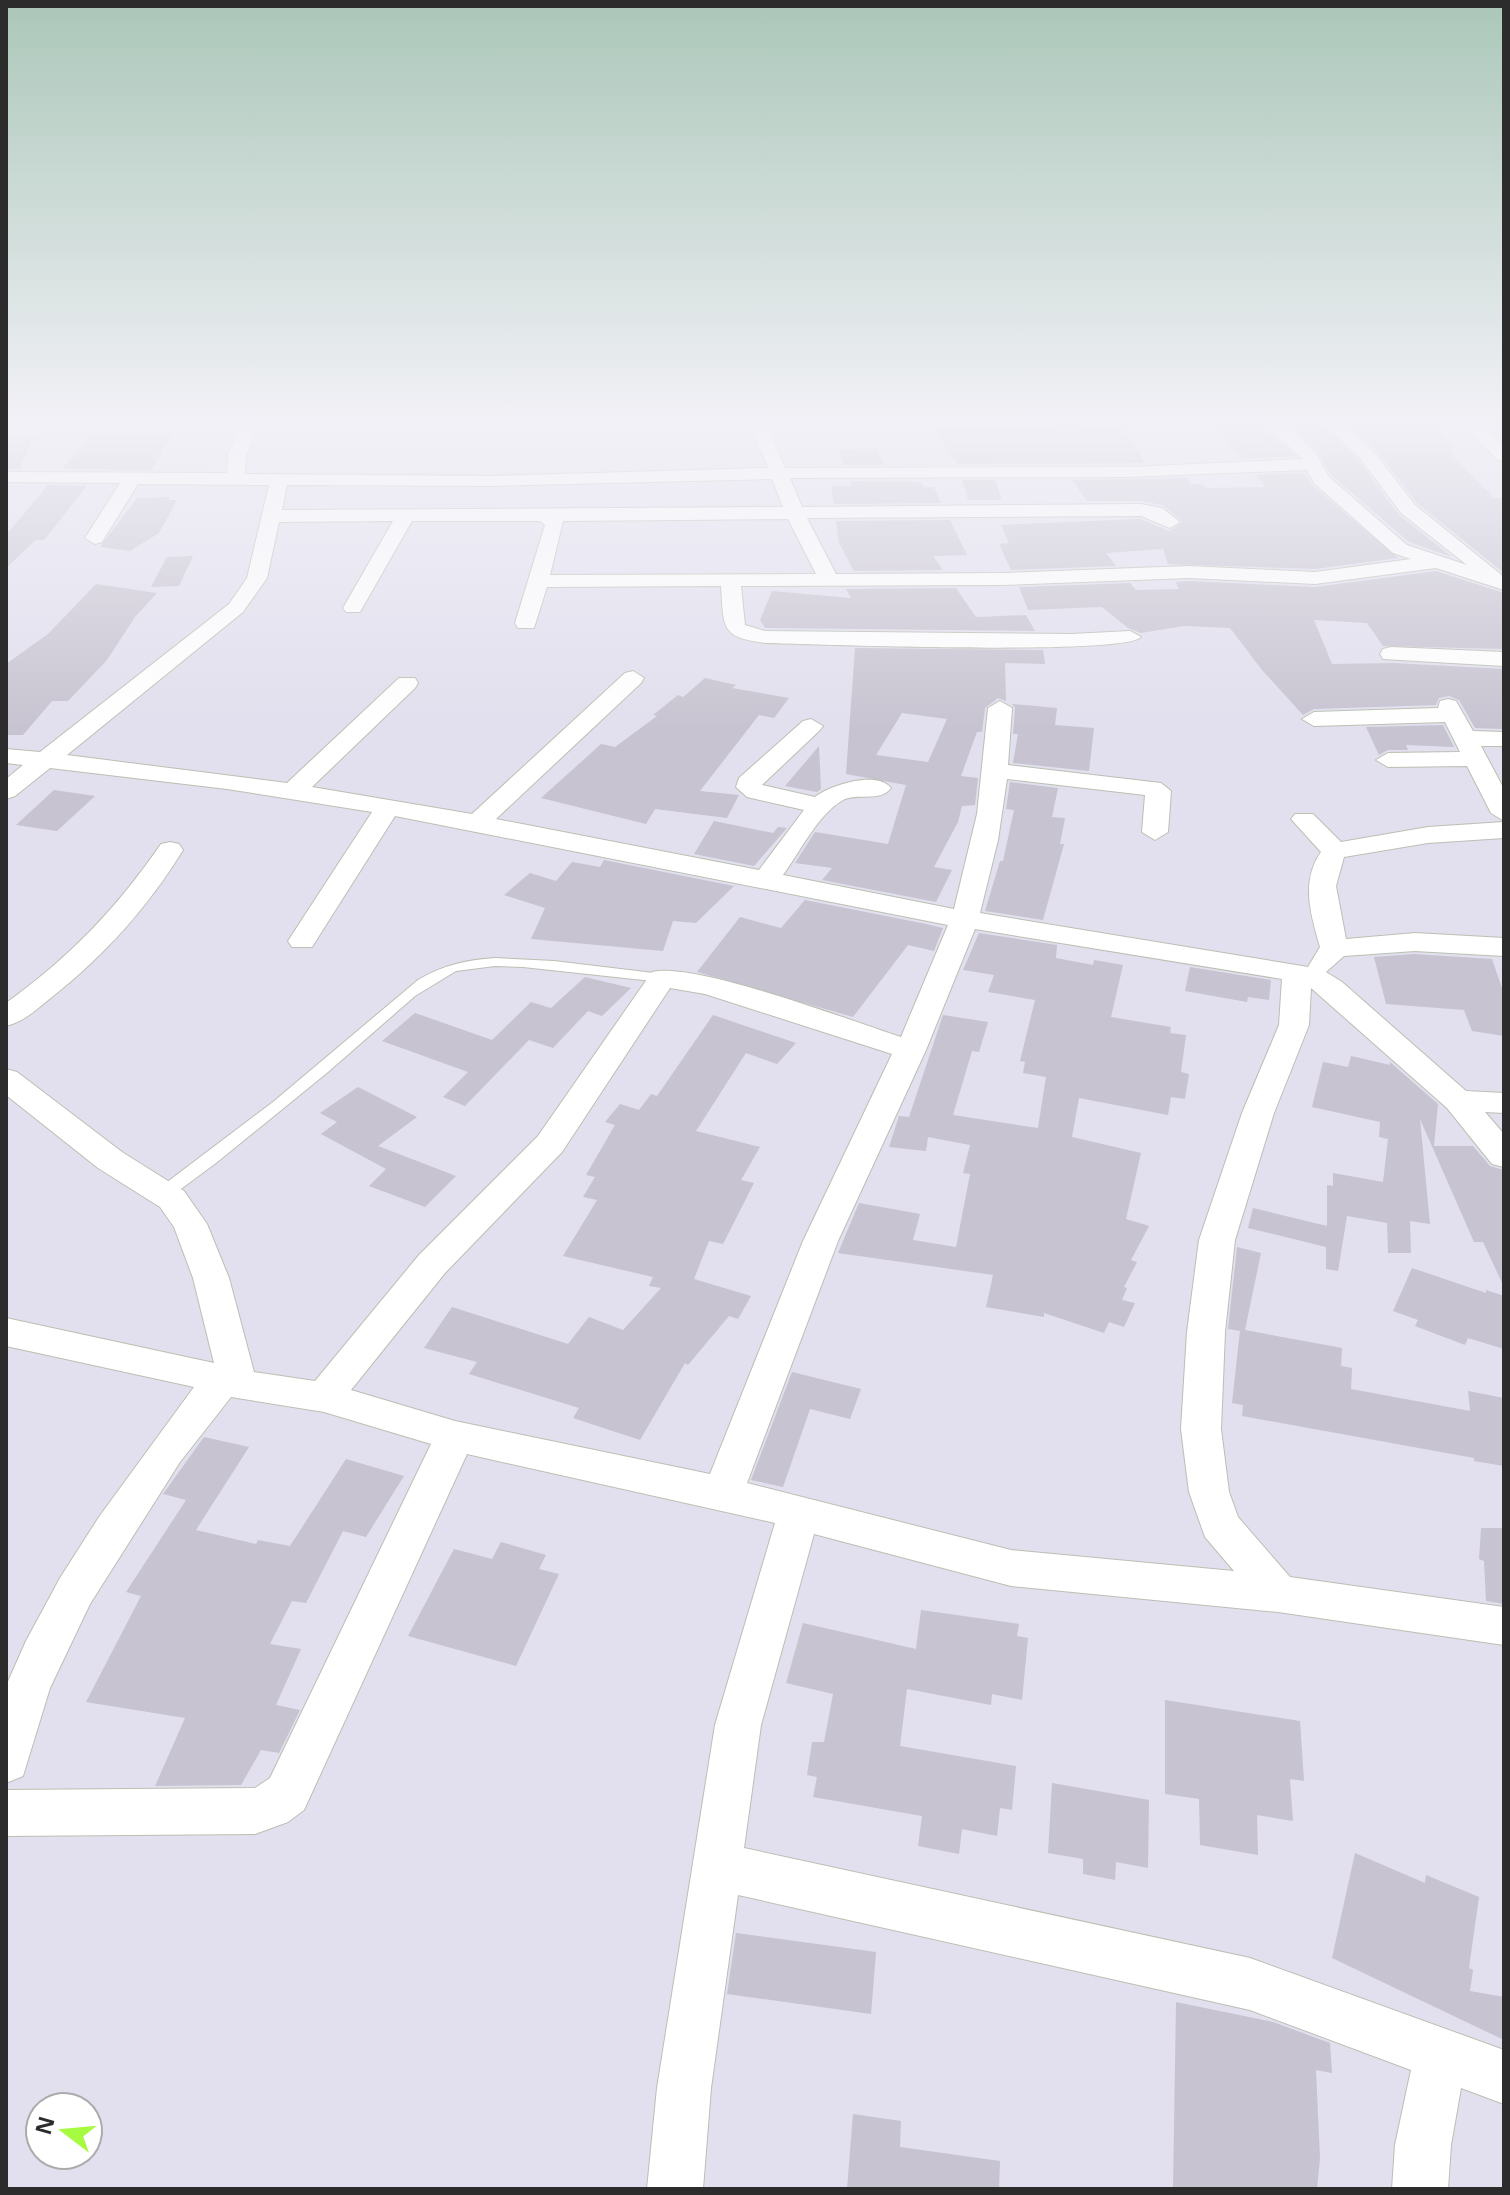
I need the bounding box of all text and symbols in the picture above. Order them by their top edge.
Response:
north arrow [24,2091,104,2171]
text: N [27,2112,61,2138]

